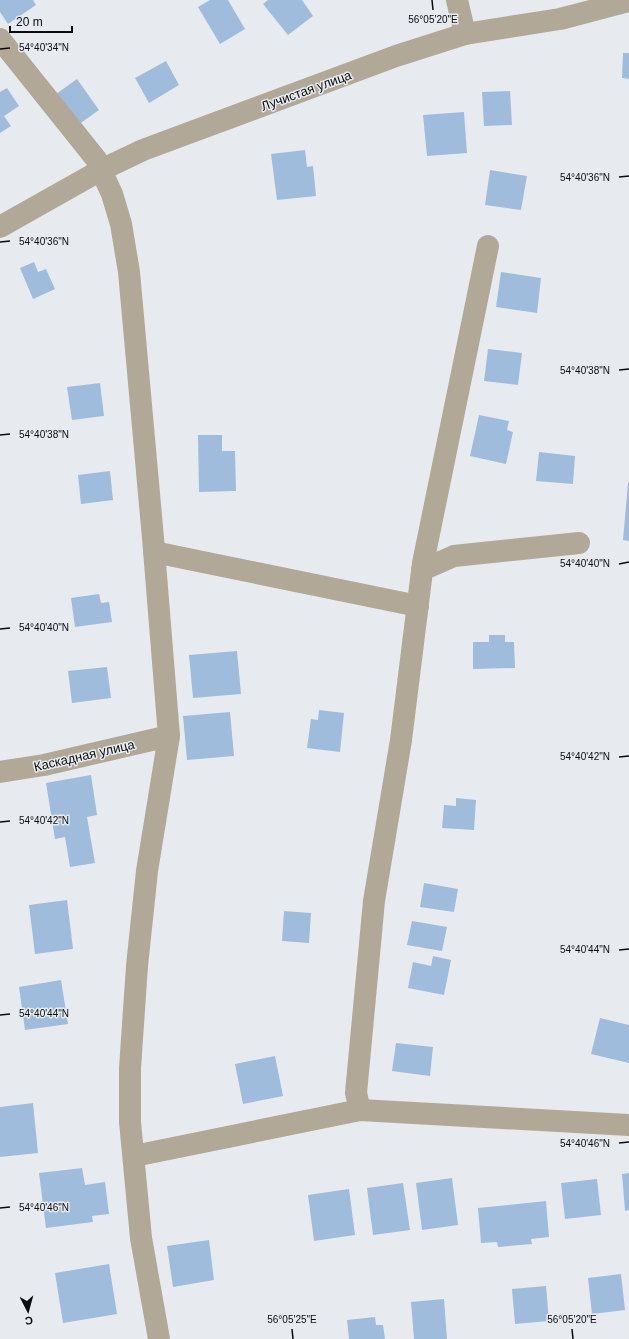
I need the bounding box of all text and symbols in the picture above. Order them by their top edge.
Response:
scale bar [10,8,72,34]
text: 56°05'20"E [408,14,458,25]
text: 20 m [16,15,43,29]
text: 54°40'34"N [19,42,69,53]
street label: Лучистая улица [259,67,354,114]
text: 54°40'36"N [560,172,610,183]
text: 54°40'36"N [19,236,69,247]
text: 54°40'38"N [560,365,610,376]
text: 54°40'38"N [19,429,69,440]
text: 54°40'40"N [560,558,610,569]
text: 54°40'40"N [19,622,69,633]
street label: Каскадная улица [32,736,137,774]
text: 54°40'42"N [560,751,610,762]
text: 54°40'42"N [19,815,69,826]
text: 54°40'44"N [560,944,610,955]
text: 54°40'44"N [19,1008,69,1019]
text: 54°40'46"N [560,1138,610,1149]
text: 54°40'46"N [19,1202,69,1213]
north arrow [8,1291,48,1331]
text: 56°05'25"E [267,1314,317,1325]
text: 56°05'20"E [547,1314,597,1325]
text: С [24,1315,34,1327]

